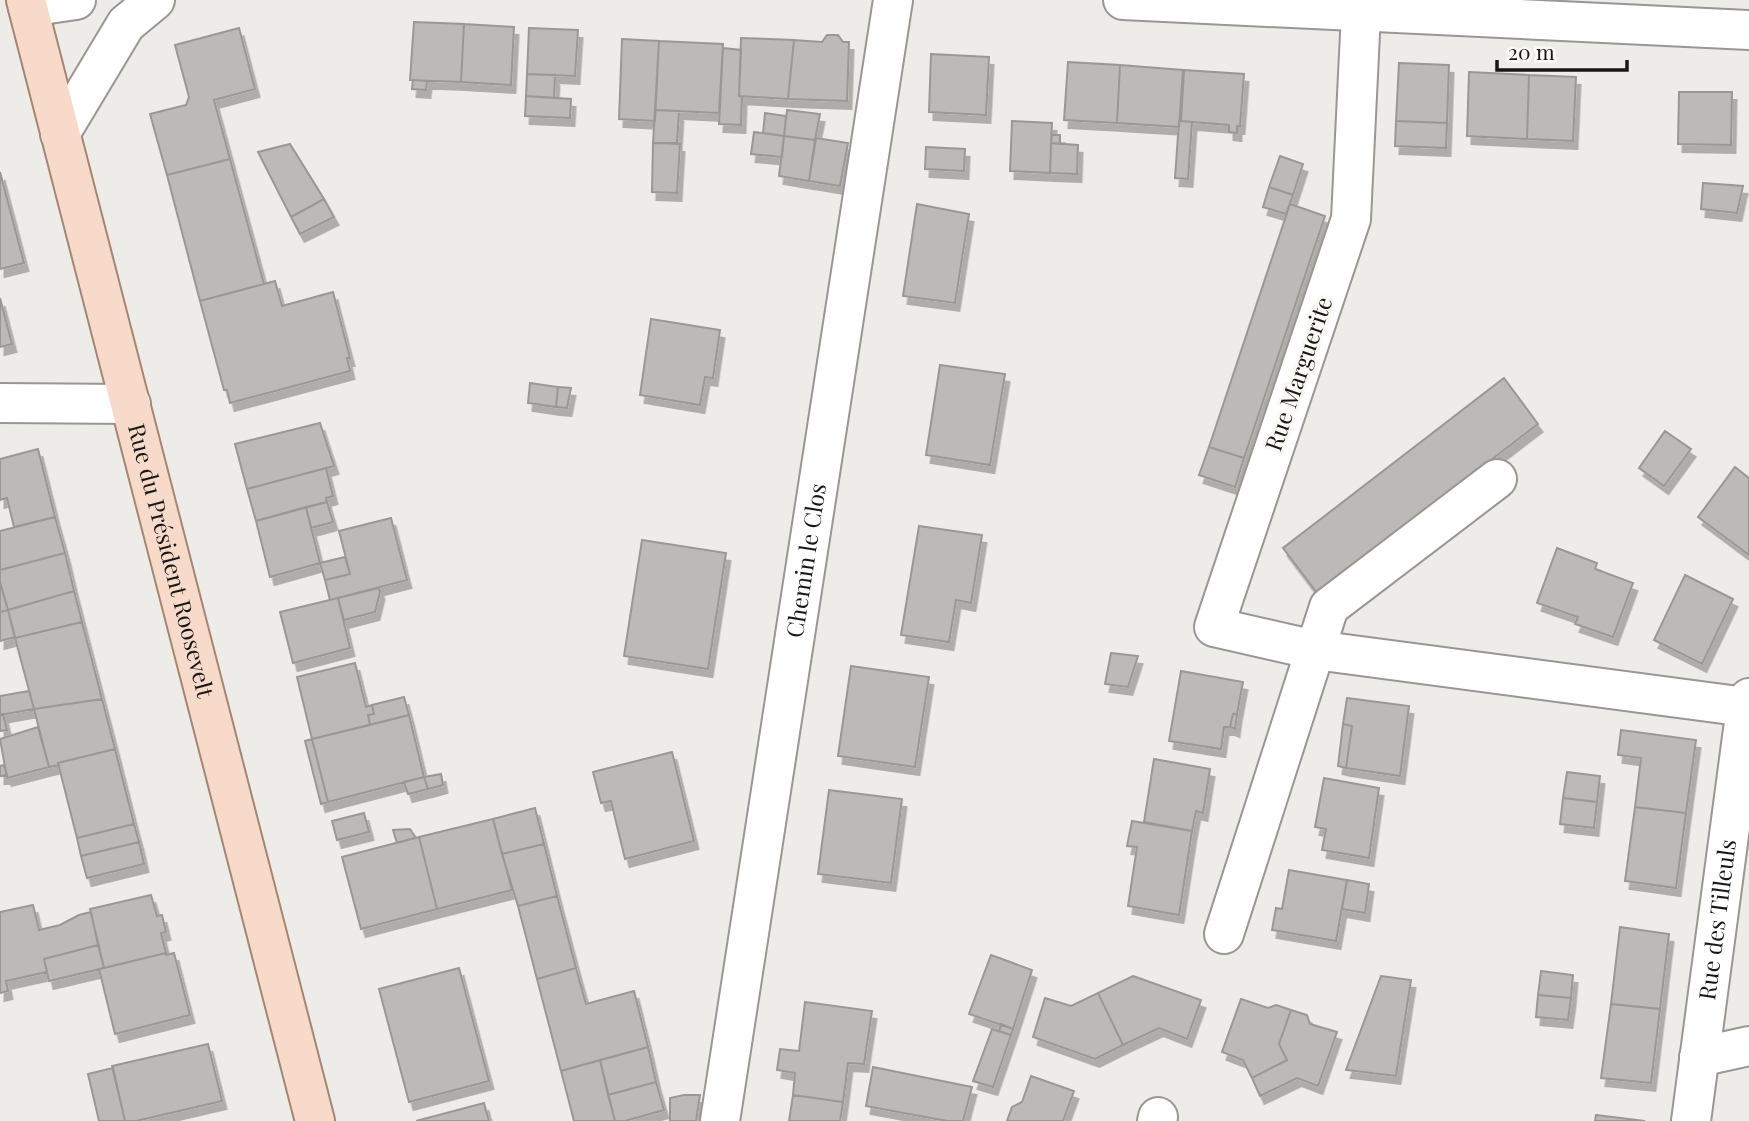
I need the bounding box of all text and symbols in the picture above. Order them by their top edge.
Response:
scale bar [1497,28,1626,72]
text: 20 m [1508,37,1555,65]
street label: Rue Marguerite [1257,292,1338,455]
street label: Rue du Président Roosevelt [122,420,222,701]
street label: Chemin le Clos [778,481,832,640]
street label: Rue des Tilleuls [1690,837,1742,1002]

